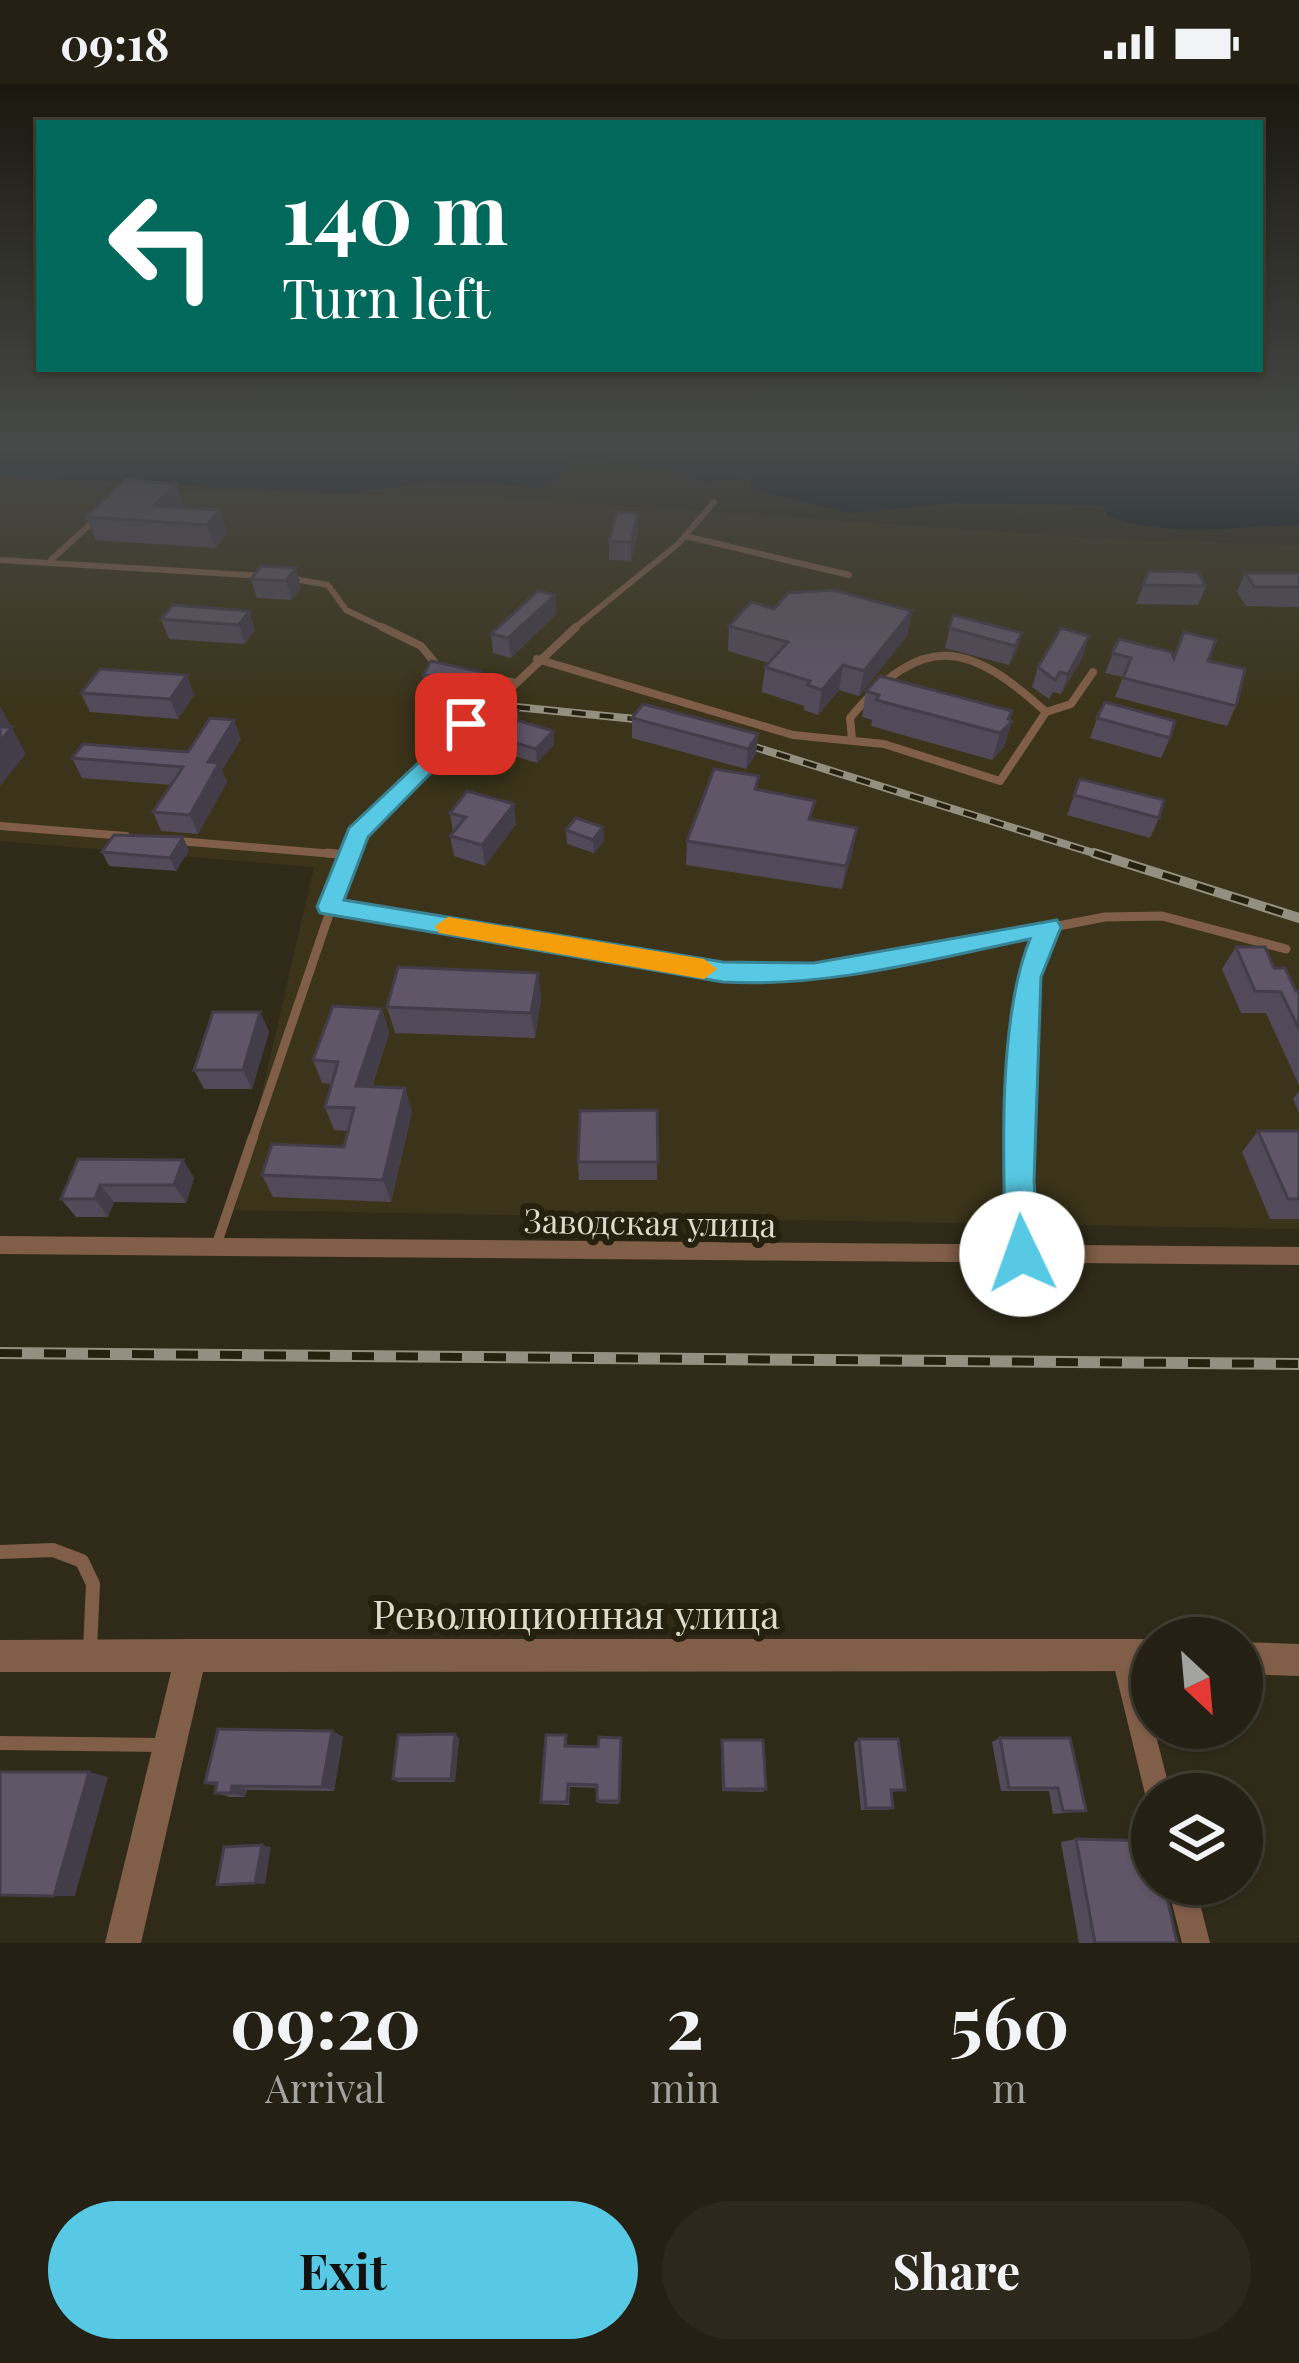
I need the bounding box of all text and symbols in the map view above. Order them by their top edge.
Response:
text: 09:18 [60,12,169,72]
text: 140 m [282,154,508,266]
icon: left [84,168,240,324]
text: Turn left [282,261,491,333]
pin [415,673,517,775]
icon: arrive [433,691,499,757]
position arrow [959,1191,1085,1317]
street label: Заводская улица [523,1197,777,1245]
street label: Революционная улица [372,1587,780,1639]
north arrow [1131,1617,1263,1749]
map controls [1131,1617,1263,1905]
button: layers [1131,1773,1263,1905]
text: 09:20 [230,1971,421,2067]
text: 2 [666,1971,704,2067]
text: 560 [949,1971,1069,2067]
text: Arrival [265,2061,385,2113]
text: min [650,2061,720,2113]
text: m [992,2061,1027,2113]
button: Exit [48,2201,638,2339]
button: Share [662,2201,1251,2339]

